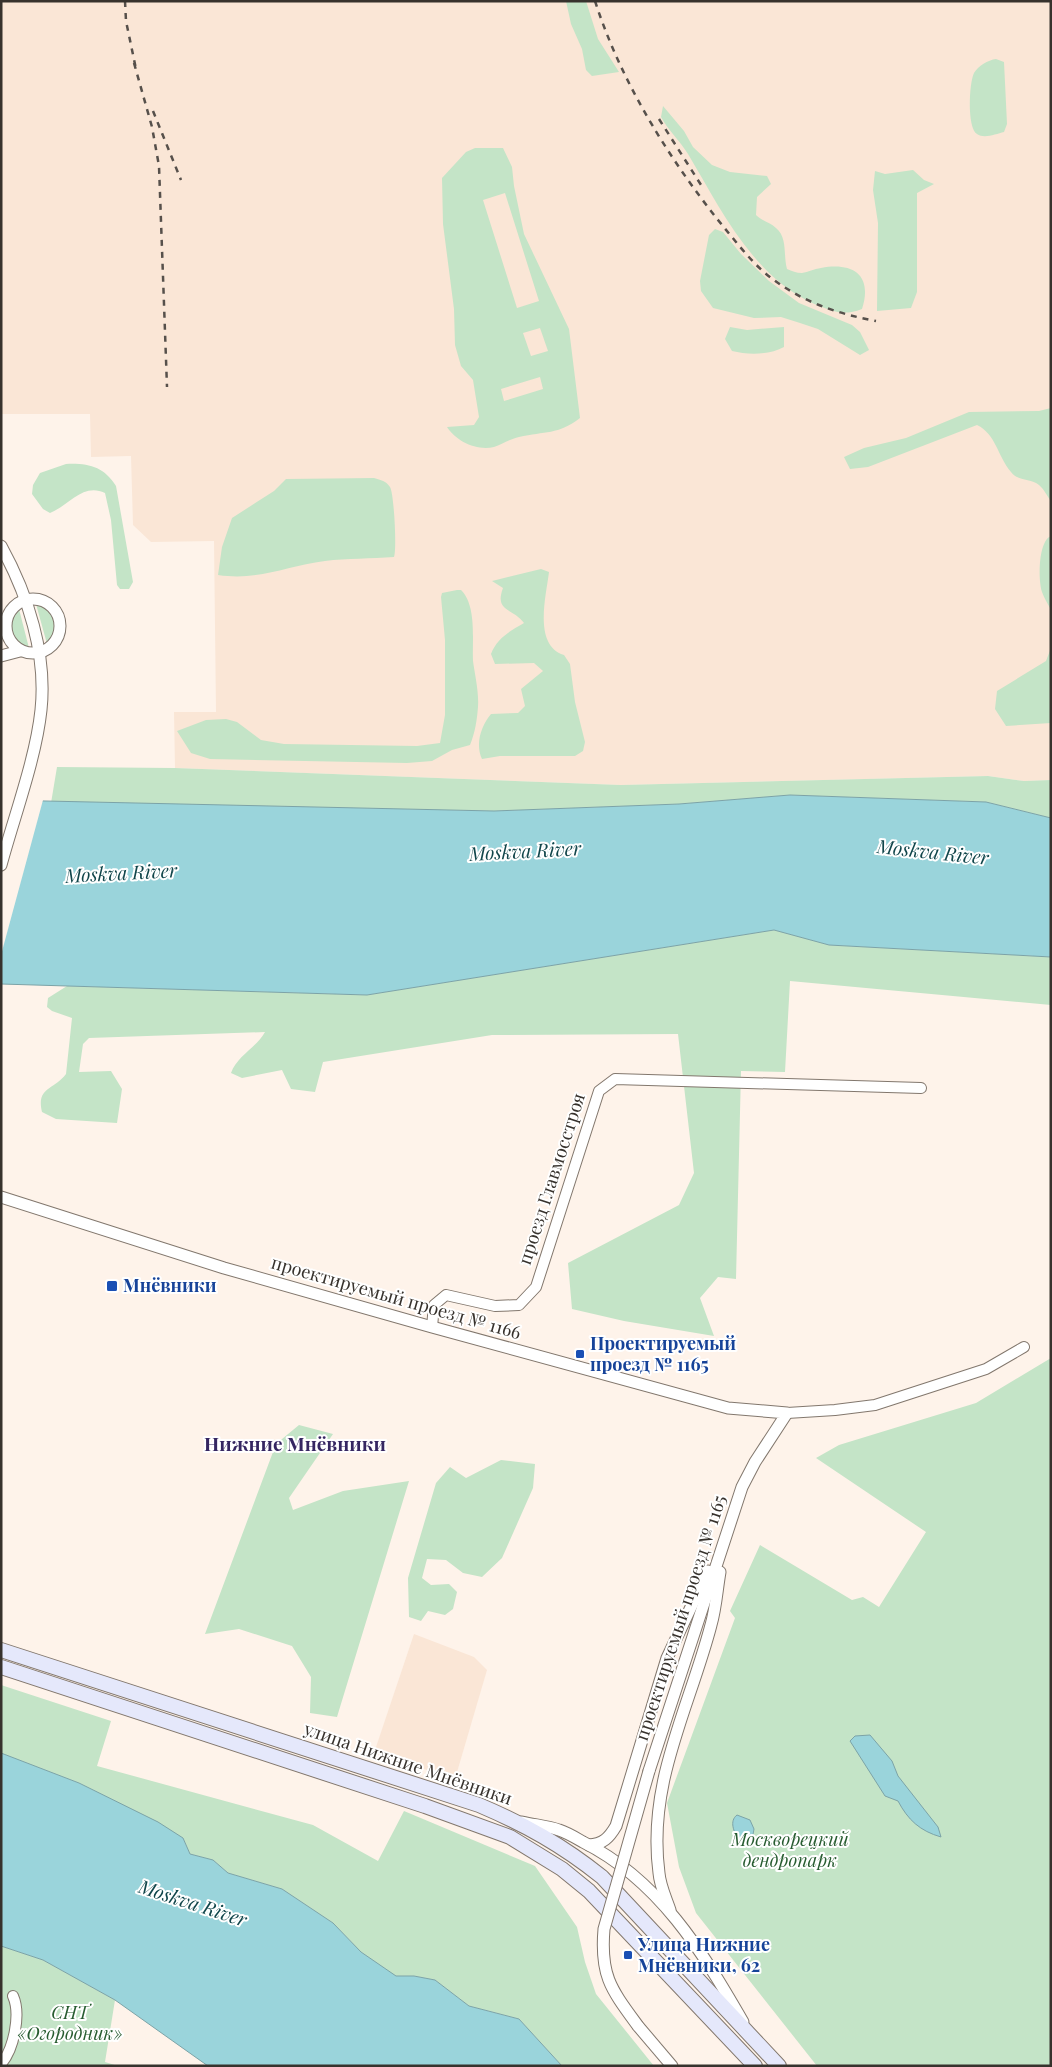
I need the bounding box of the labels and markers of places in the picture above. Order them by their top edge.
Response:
place label: Мнёвники [123,1273,217,1297]
marker: Мнёвники [105,1279,119,1293]
place label: Проектируемый проезд № 1165 [590,1331,736,1376]
marker: Проектируемый проезд № 1165 [574,1348,586,1360]
place label: Улица Нижние Мнёвники, 62 [637,1932,770,1977]
marker: Улица Нижние Мнёвники, 62 [622,1949,634,1961]

